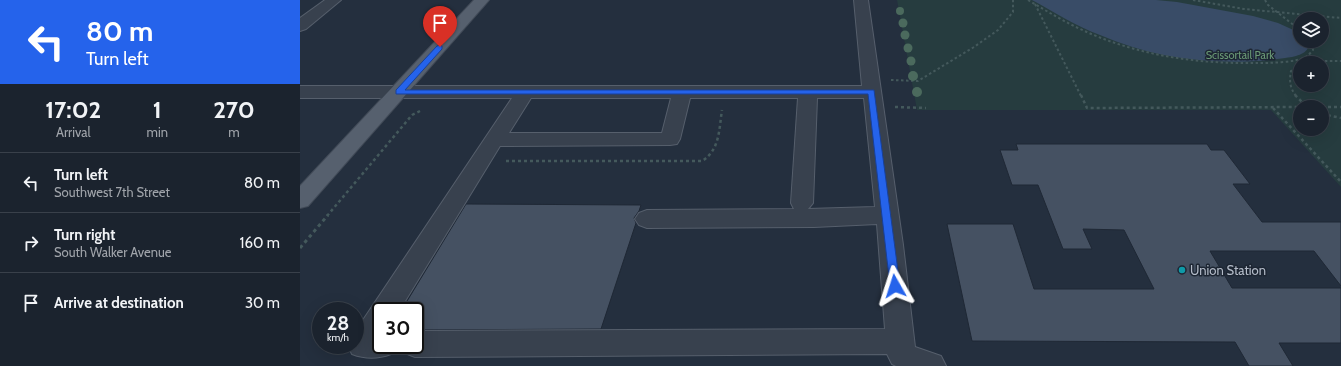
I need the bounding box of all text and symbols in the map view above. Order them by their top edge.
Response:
pin [423,6,457,47]
icon: arrive [429,12,451,34]
map controls [1293,12,1329,136]
button: layers [1293,12,1329,48]
text: 80 m [86,14,153,48]
icon: left [20,16,72,68]
text: Turn left [86,48,149,70]
park label: Scissortail Park [1206,48,1274,62]
button: + [1293,56,1329,92]
text: 17:02 [45,95,101,124]
text: 1 [153,95,162,124]
text: 270 [213,95,255,124]
button: − [1293,100,1329,136]
text: Arrival [56,124,91,140]
text: min [146,124,168,140]
text: m [228,124,240,140]
text: Turn left [54,166,108,184]
icon: left [20,172,42,194]
text: 80 m [244,174,280,192]
text: Southwest 7th Street [54,184,170,200]
text: Turn right [54,226,115,244]
icon: right [20,232,42,254]
text: 160 m [240,234,280,252]
text: South Walker Avenue [54,244,171,260]
place label: Union Station [1190,262,1266,278]
position arrow [874,265,916,307]
marker: Union Station [1177,265,1187,275]
icon: arrive [20,292,42,314]
text: Arrive at destination [54,294,184,312]
text: 30 m [245,294,280,312]
speed limit sign: 30 [372,302,424,354]
text: 28 [327,311,349,335]
text: km/h [327,331,349,344]

